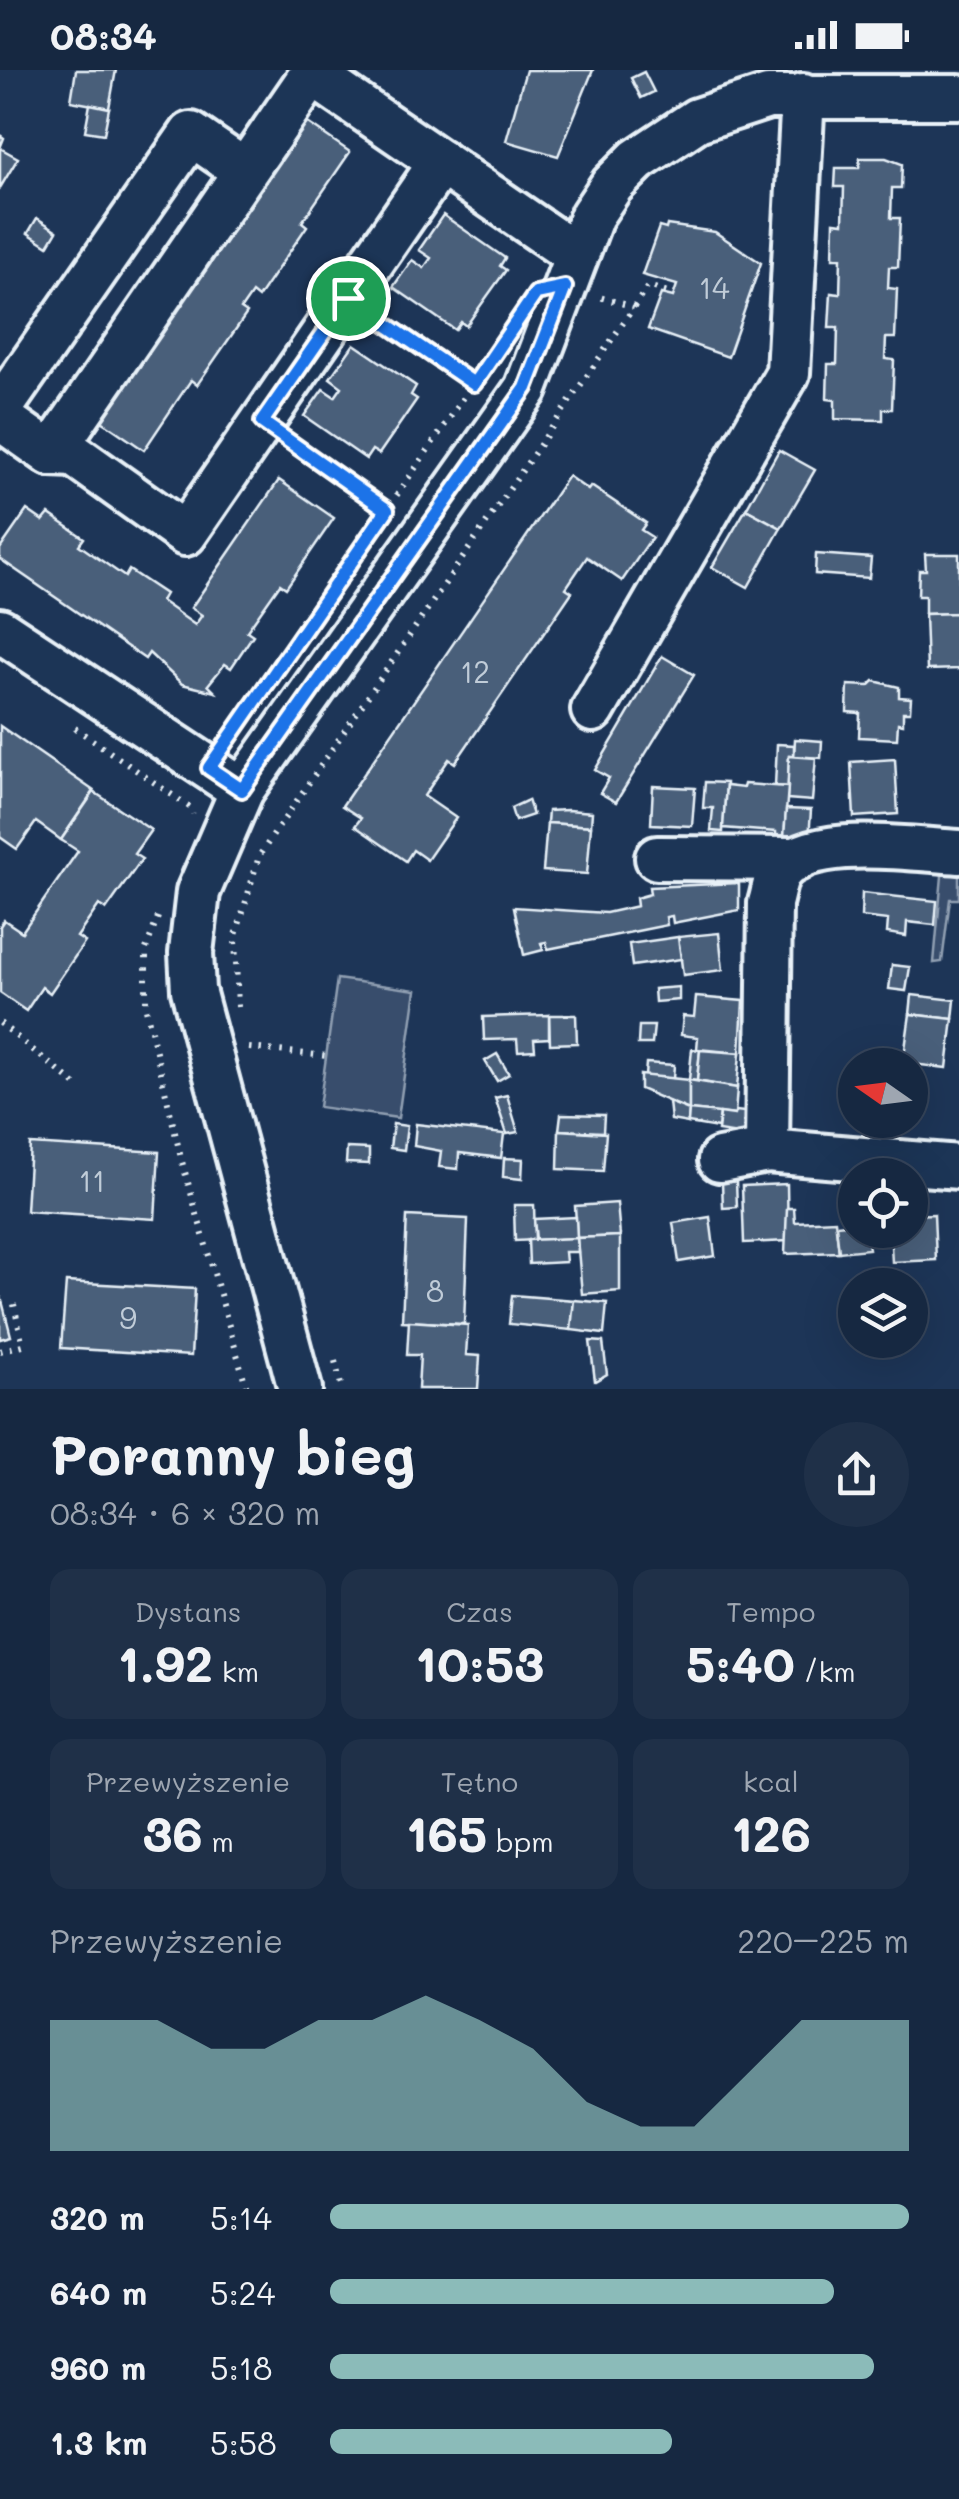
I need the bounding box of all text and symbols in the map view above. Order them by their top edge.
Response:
text: 08:34 [50,10,157,60]
pin [306,256,391,341]
house number: 14 [698,267,730,307]
icon: arrive [321,271,376,326]
house number: 12 [460,651,490,691]
north arrow [838,1048,928,1138]
map controls [838,1048,928,1358]
button: locate [838,1158,928,1248]
house number: 11 [79,1160,105,1200]
button: layers [838,1268,928,1358]
house number: 8 [426,1270,444,1310]
house number: 9 [119,1297,137,1337]
text: Poranny bieg [50,1417,415,1489]
button: share [804,1422,909,1527]
text: 08:34 · 6 × 320 m [50,1491,320,1533]
text: Dystans [135,1593,241,1629]
text: Czas [446,1593,513,1629]
text: Tempo [726,1593,815,1629]
text: 1.92 [117,1629,213,1695]
text: 10:53 [415,1629,544,1695]
text: 5:40 [686,1629,795,1695]
text: km [213,1653,259,1689]
text: /km [795,1653,856,1689]
text: Przewyższenie [86,1763,290,1799]
text: Tętno [441,1763,518,1799]
text: kcal [743,1763,799,1799]
text: 36 [142,1799,203,1865]
text: 165 [405,1799,487,1865]
text: 126 [731,1799,811,1865]
text: m [203,1823,234,1859]
text: bpm [487,1823,553,1859]
text: Przewyższenie [50,1919,283,1961]
text: 220–225 m [737,1919,909,1961]
text: 320 m [50,2196,145,2238]
text: 5:14 [210,2196,272,2238]
text: 640 m [50,2271,147,2313]
text: 5:24 [210,2271,275,2313]
text: 960 m [50,2346,146,2388]
text: 5:18 [210,2346,272,2388]
text: 1.3 km [50,2421,147,2463]
text: 5:58 [210,2421,277,2463]

